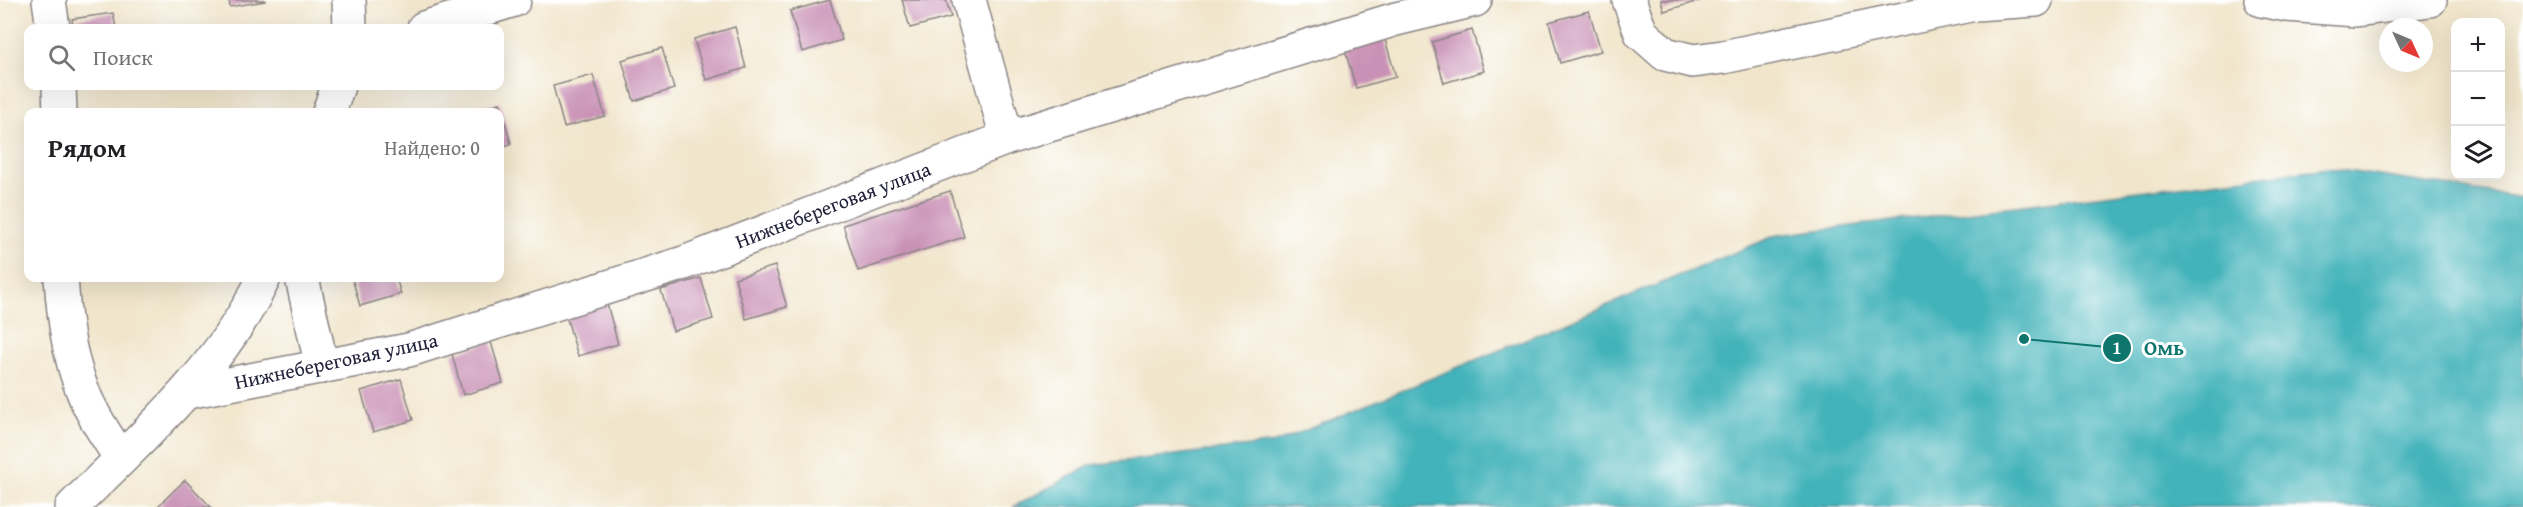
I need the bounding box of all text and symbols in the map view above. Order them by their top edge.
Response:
north arrow [2379,18,2433,72]
map controls [2451,18,2505,180]
button: + [2451,18,2505,72]
search box [24,24,504,90]
icon: search [45,41,78,74]
text: Поиск [93,41,153,73]
button: − [2451,72,2505,126]
button: layers [2451,126,2505,180]
text: Рядом [48,128,126,167]
text: Найдено: 0 [384,133,480,162]
street label: Нижнебереговая улица [731,154,935,255]
street label: Нижнебереговая улица [232,325,441,396]
callout: Омь [2102,328,2196,367]
text: Омь [2144,332,2184,363]
text: 1 [2112,334,2122,361]

